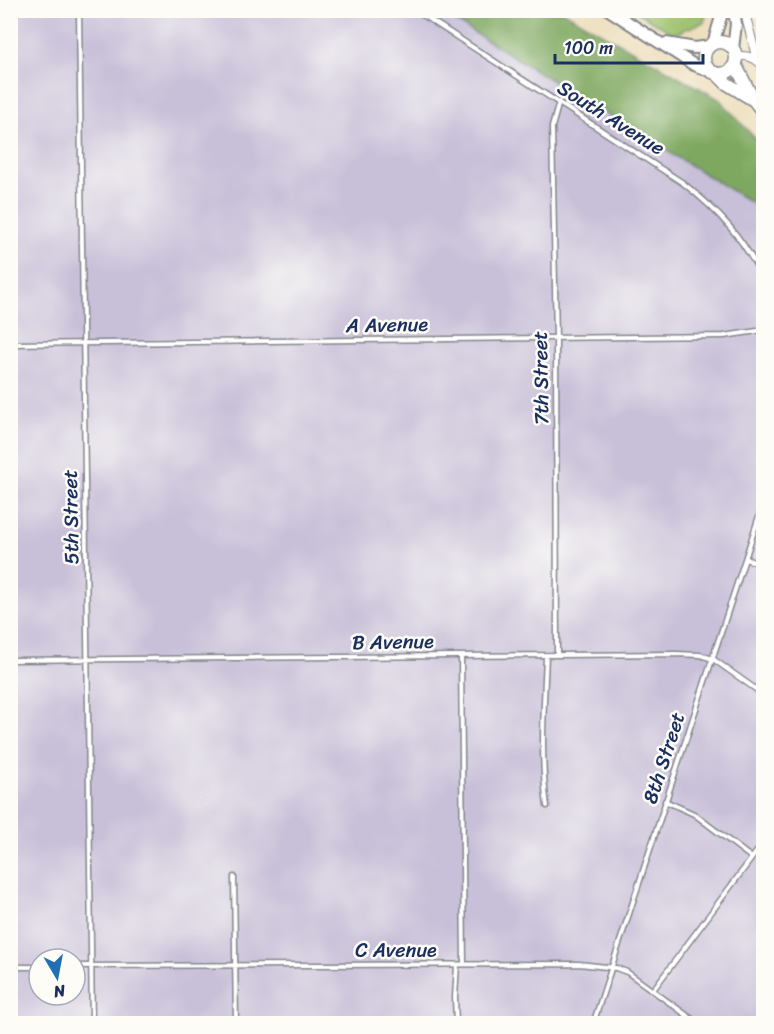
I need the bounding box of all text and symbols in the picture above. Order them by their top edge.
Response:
scale bar [555,27,704,65]
text: 100 m [564,32,613,64]
street label: South Avenue [550,71,672,165]
street label: A Avenue [345,307,429,343]
street label: 7th Street [523,330,559,425]
street label: 5th Street [53,469,89,565]
street label: B Avenue [352,624,434,660]
street label: 8th Street [633,707,695,808]
street label: C Avenue [355,933,437,968]
north arrow [27,947,87,1007]
text: N [51,976,68,1007]

